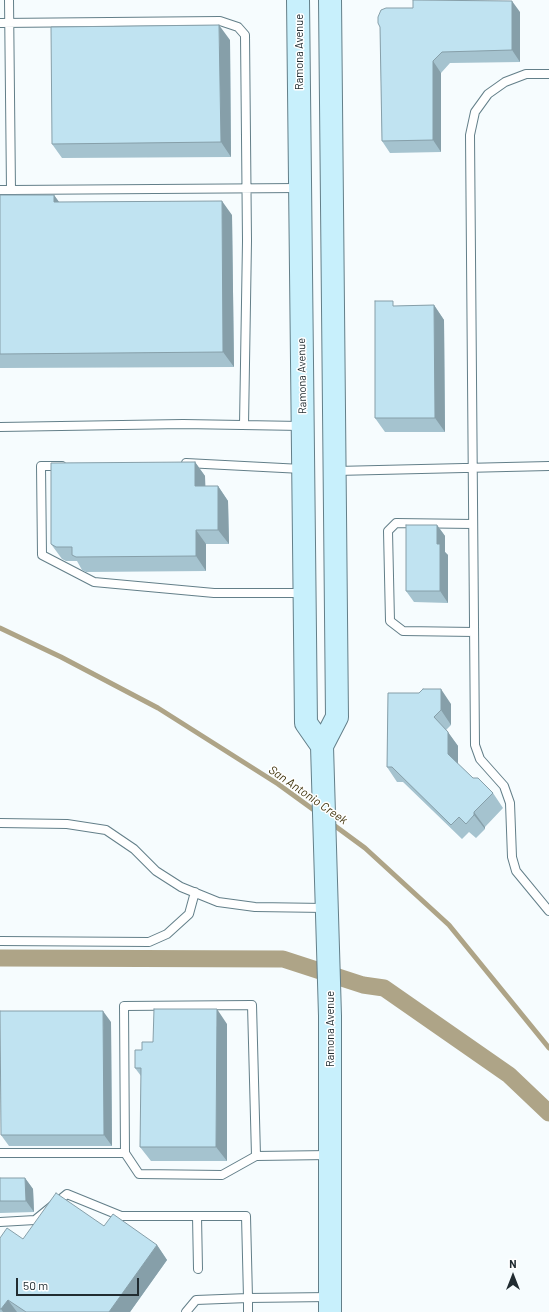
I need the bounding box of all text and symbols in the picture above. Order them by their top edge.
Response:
street label: Ramona Avenue [292,14,306,90]
street label: Ramona Avenue [295,338,309,414]
water label: San Antonio Creek [266,762,350,828]
street label: Ramona Avenue [323,991,337,1067]
north arrow [493,1256,533,1296]
text: N [509,1257,517,1270]
scale bar [18,1270,141,1296]
text: 50 m [23,1278,48,1292]

